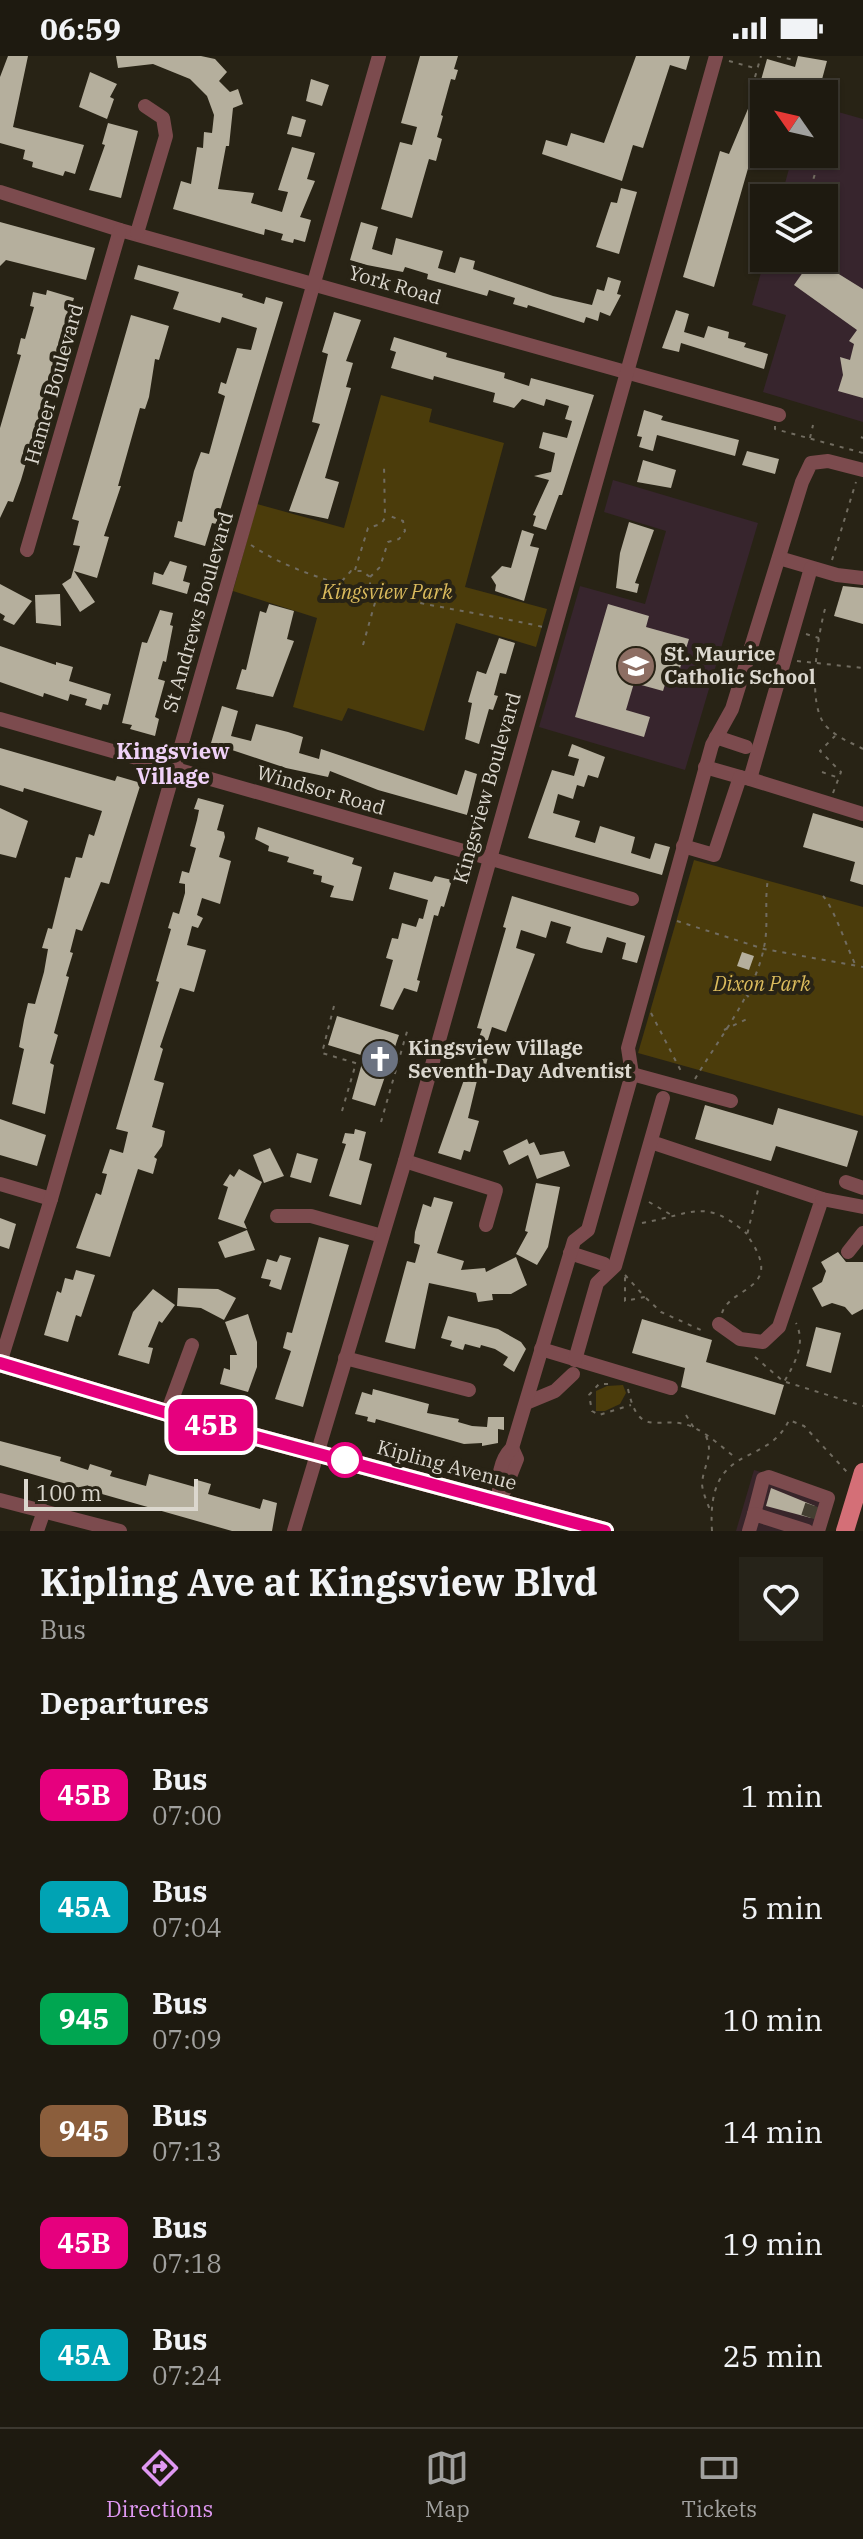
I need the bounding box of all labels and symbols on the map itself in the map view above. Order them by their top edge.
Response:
north arrow [750,80,838,168]
street label: York Road [346,258,445,311]
street label: Hamer Boulevard [18,300,89,467]
street label: St Andrews Boulevard [156,508,239,715]
park label: Kingsview Park [320,578,453,605]
place label: St. Maurice Catholic School [664,640,816,690]
school or university icon: St. Maurice Catholic School [615,645,657,687]
street label: Kingsview Boulevard [446,689,527,887]
district label: Kingsview Village [116,736,230,790]
street label: Windsor Road [254,758,389,821]
park label: Dixon Park [712,970,811,997]
place label: Kingsview Village Seventh-Day Adventist [408,1034,632,1084]
church icon: Kingsview Village Seventh-Day Adventist [359,1038,401,1080]
line badge: 45B [165,1399,257,1451]
street label: Kipling Avenue [374,1433,520,1496]
unlabelled marker [328,1443,362,1477]
scale bar [24,1475,198,1511]

